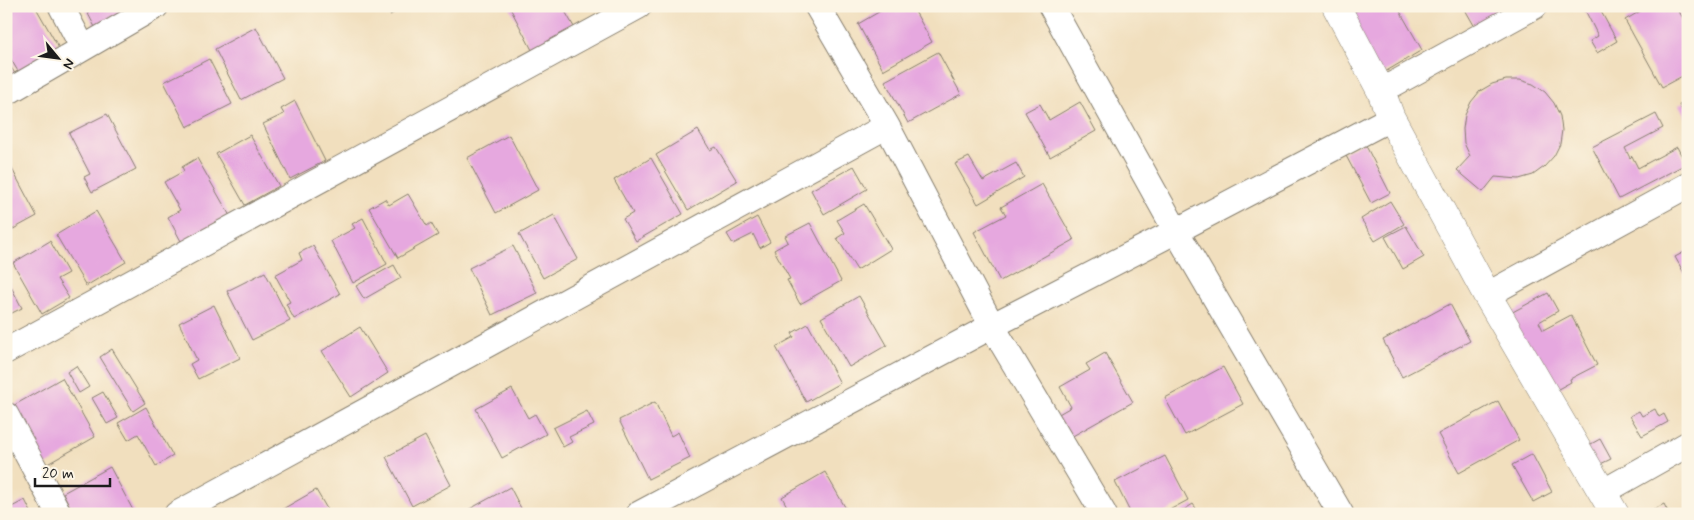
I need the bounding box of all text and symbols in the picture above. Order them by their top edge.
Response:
north arrow [32,32,82,82]
text: N [58,55,79,72]
scale bar [35,455,110,487]
text: 20 m [42,464,74,484]

